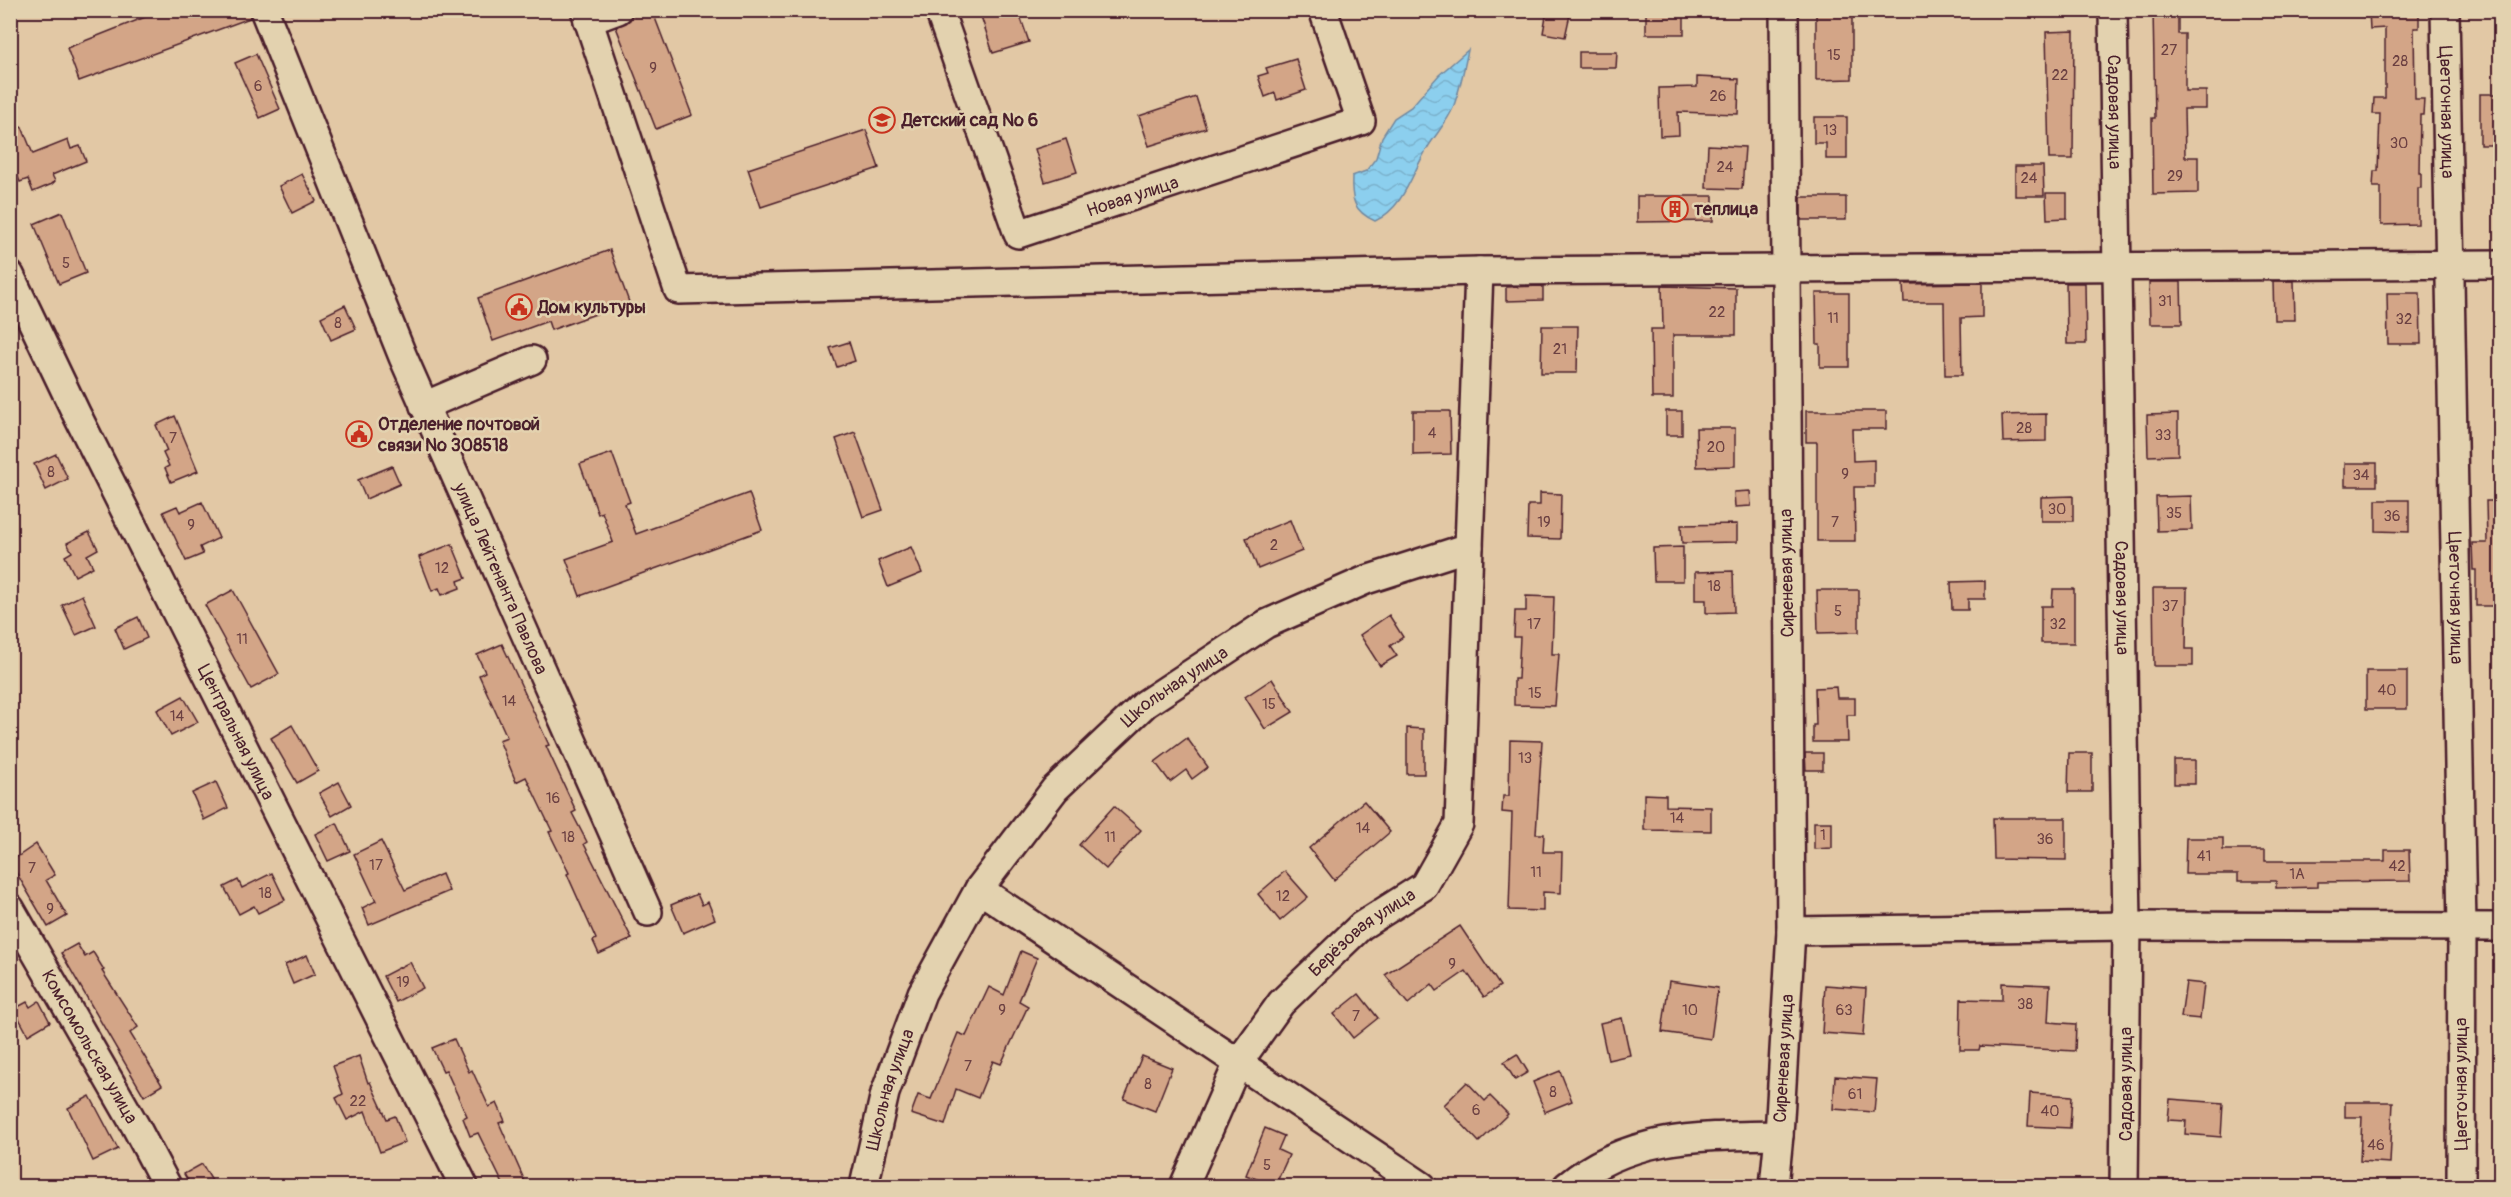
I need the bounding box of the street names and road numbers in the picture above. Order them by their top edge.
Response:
street label: Цветочная улица [2434,45,2460,179]
street label: Садовая улица [2102,55,2127,169]
street label: Новая улица [1083,170,1181,222]
street label: улица Лейтенанта Павлова [448,478,553,678]
street label: Сиреневая улица [1774,508,1800,638]
street label: Цветочная улица [2443,531,2469,665]
street label: Садовая улица [2110,541,2134,655]
street label: Школьная улица [1116,641,1232,732]
street label: Центральная улица [192,660,280,804]
street label: Берёзовая улица [1304,883,1420,982]
street label: Комсомольская улица [36,966,143,1128]
street label: Сиреневая улица [1768,993,1799,1123]
street label: Цветочная улица [2450,1018,2473,1150]
street label: Школьная улица [861,1026,919,1152]
street label: Садовая улица [2115,1027,2138,1141]

